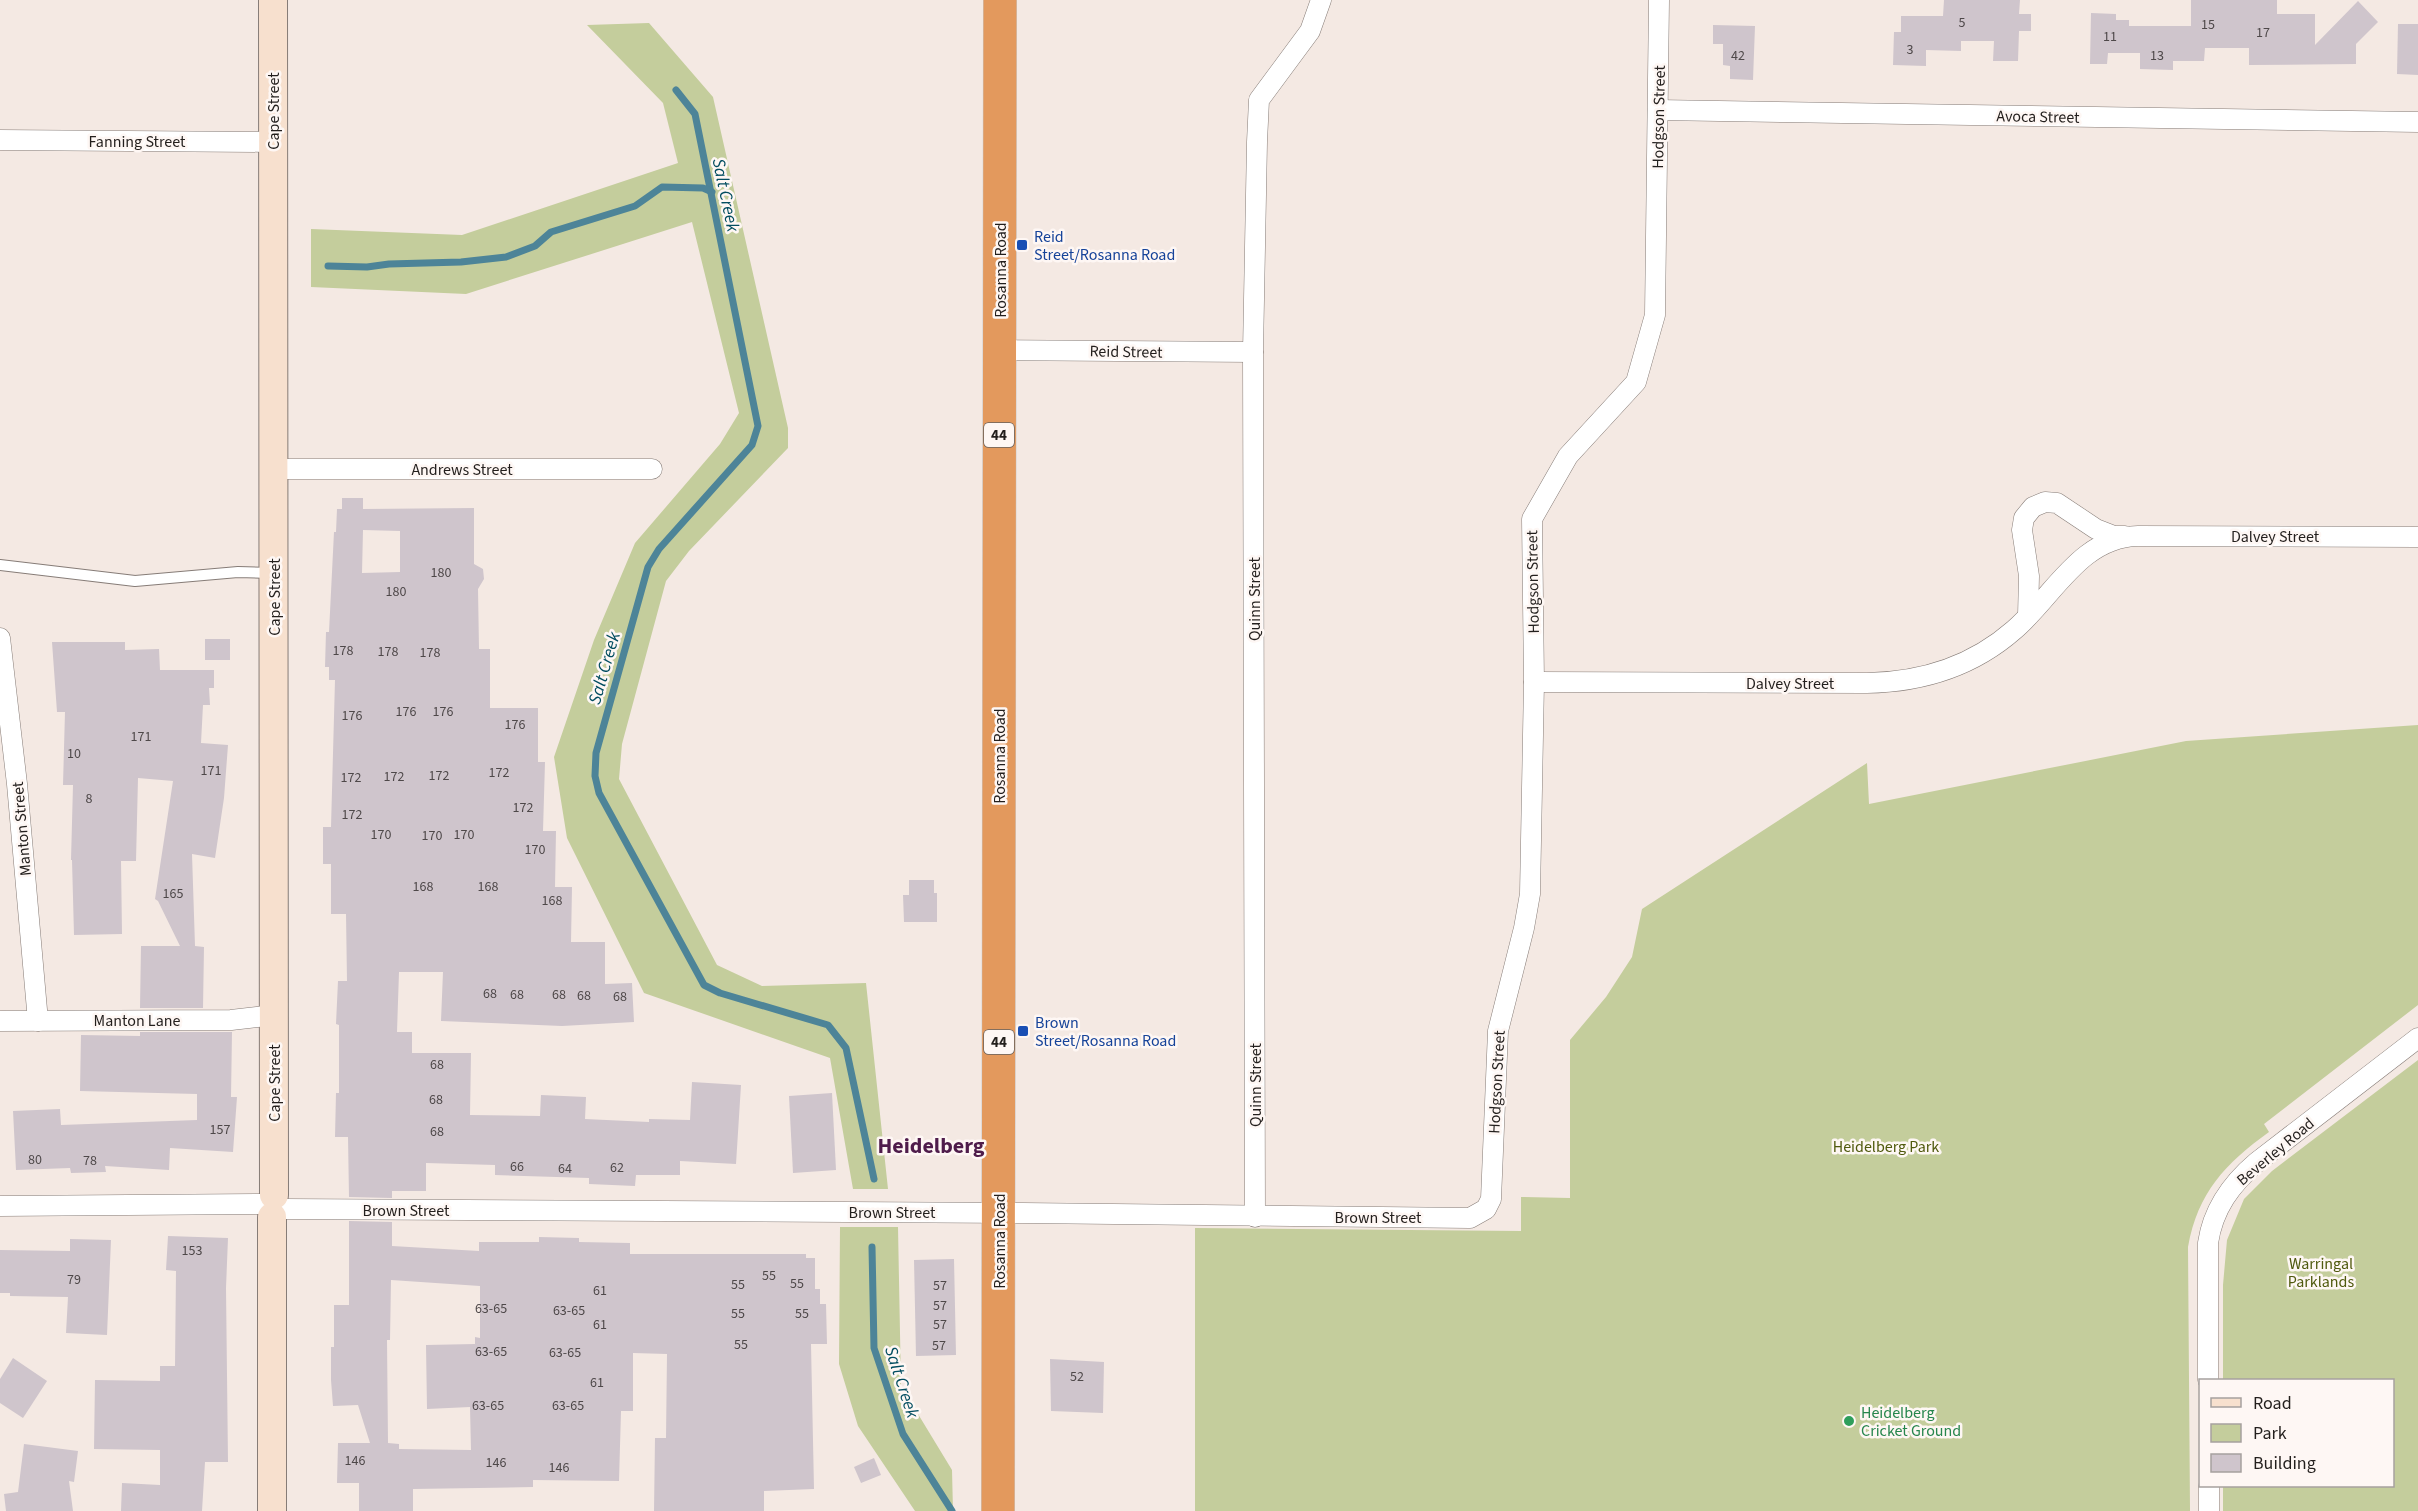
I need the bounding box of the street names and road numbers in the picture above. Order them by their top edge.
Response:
street label: Hodgson Street [1647,65,1671,169]
street label: Cape Street [263,72,285,150]
street label: Avoca Street [1996,105,2080,129]
street label: Fanning Street [89,131,186,153]
street label: Rosanna Road [990,222,1012,318]
street label: Reid Street [1089,340,1163,364]
road number: 44 [984,423,1014,447]
street label: Andrews Street [411,459,513,481]
street label: Dalvey Street [2231,526,2320,548]
street label: Hodgson Street [1521,529,1545,634]
street label: Quinn Street [1244,556,1266,641]
street label: Cape Street [264,558,286,636]
street label: Dalvey Street [1746,673,1835,695]
street label: Rosanna Road [989,708,1011,804]
street label: Manton Street [7,780,37,877]
street label: Manton Lane [94,1010,180,1032]
street label: Hodgson Street [1483,1029,1511,1134]
road number: 44 [984,1030,1014,1054]
street label: Quinn Street [1245,1042,1267,1127]
street label: Cape Street [264,1044,286,1122]
street label: Beverley Road [2232,1113,2319,1191]
street label: Rosanna Road [989,1193,1011,1289]
street label: Brown Street [363,1200,450,1222]
street label: Brown Street [849,1202,936,1224]
street label: Brown Street [1335,1207,1422,1229]

